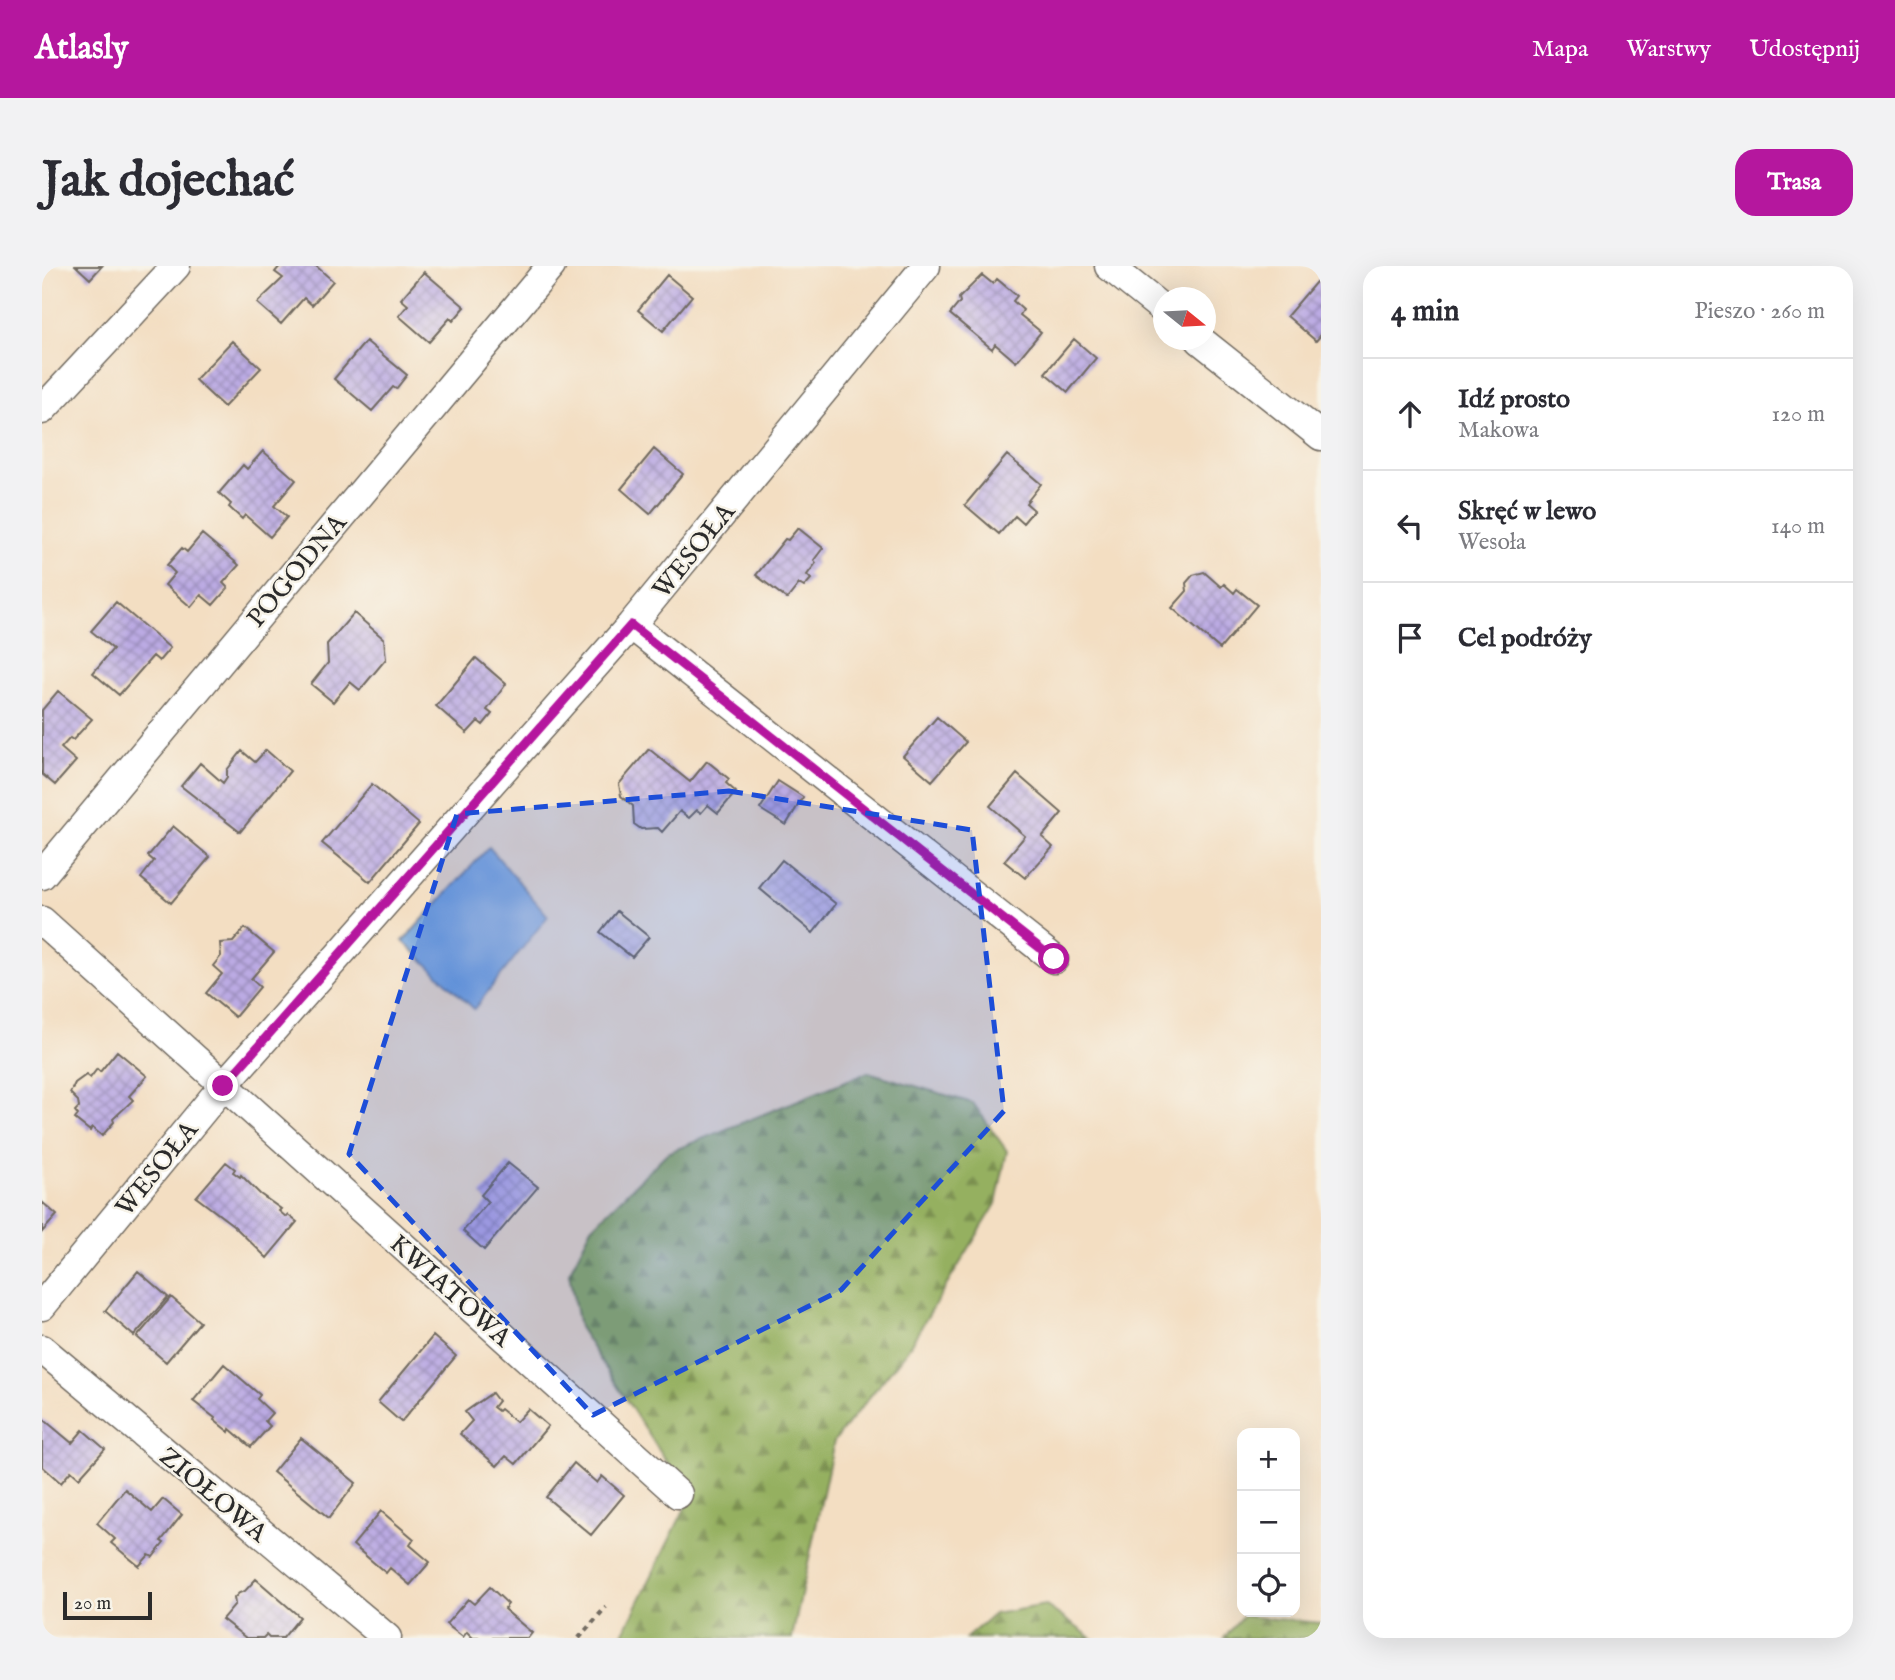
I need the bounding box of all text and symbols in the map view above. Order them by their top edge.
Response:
text: Atlasly [35,28,128,70]
text: Mapa [1532,34,1588,65]
text: Warstwy [1626,34,1711,65]
text: Udostępnij [1749,34,1860,65]
button: Trasa [1735,149,1853,216]
text: Jak dojechać [42,151,295,213]
north arrow [1153,287,1216,350]
text: 4 min [1391,293,1459,331]
text: Pieszo · 260 m [1694,297,1825,326]
text: Idź prosto [1458,383,1570,416]
icon: ahead [1391,395,1429,433]
text: 120 m [1772,400,1825,429]
text: Makowa [1458,416,1539,445]
street label: WESOŁA [646,495,744,605]
text: Skręć w lewo [1458,495,1596,528]
street label: POGODNA [240,506,355,635]
icon: left [1391,507,1429,545]
text: 140 m [1771,512,1825,541]
text: Wesoła [1458,528,1526,557]
icon: arrive [1391,619,1429,657]
text: Cel podróży [1458,622,1592,655]
route start [1038,943,1069,974]
route end [207,1070,238,1101]
street label: WESOŁA [109,1113,207,1223]
street label: KWIATOWA [382,1228,519,1355]
map controls [1237,1428,1300,1617]
button: + [1237,1428,1300,1491]
street label: ZIOŁOWA [152,1440,275,1551]
button: − [1237,1491,1300,1554]
button: locate [1237,1554,1300,1617]
scale bar [63,1589,152,1621]
text: 20 m [74,1592,111,1616]

